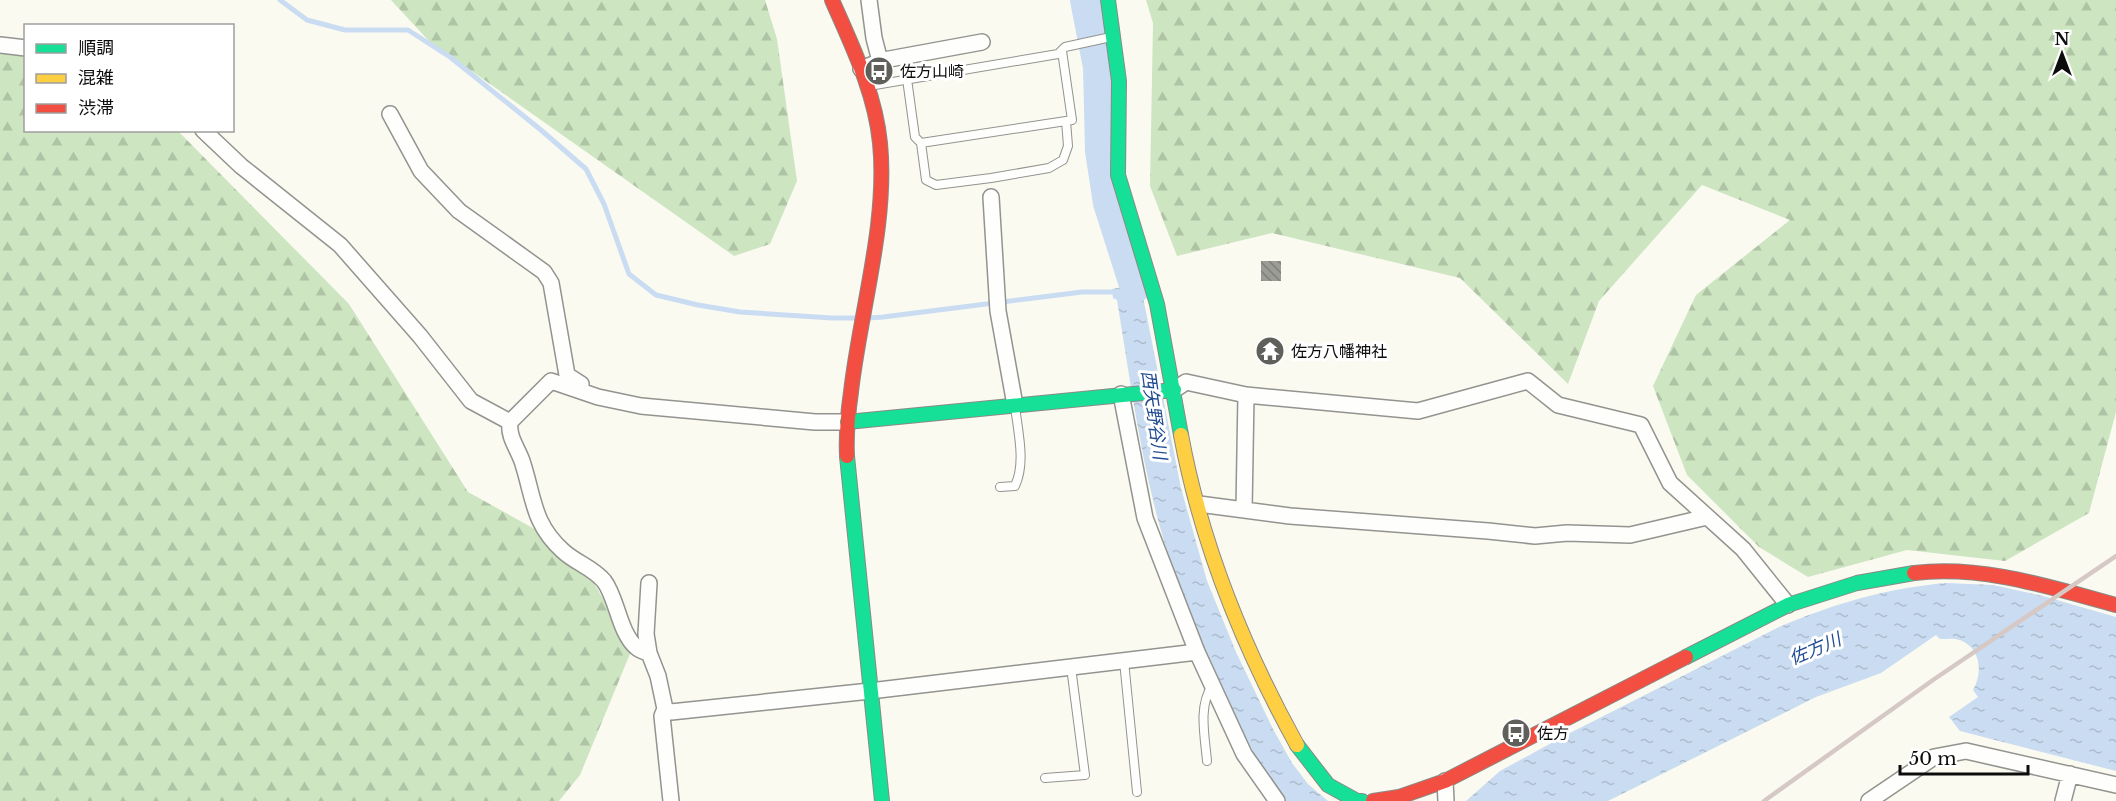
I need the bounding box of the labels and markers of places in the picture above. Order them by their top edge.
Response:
bus stop icon: 佐方山崎 [863,55,895,87]
place label: 佐方山崎 [900,61,964,81]
temple icon: 佐方八幡神社 [1254,335,1286,367]
place label: 佐方八幡神社 [1291,341,1387,361]
bus stop icon: 佐方 [1500,717,1532,749]
place label: 佐方 [1537,723,1569,743]

